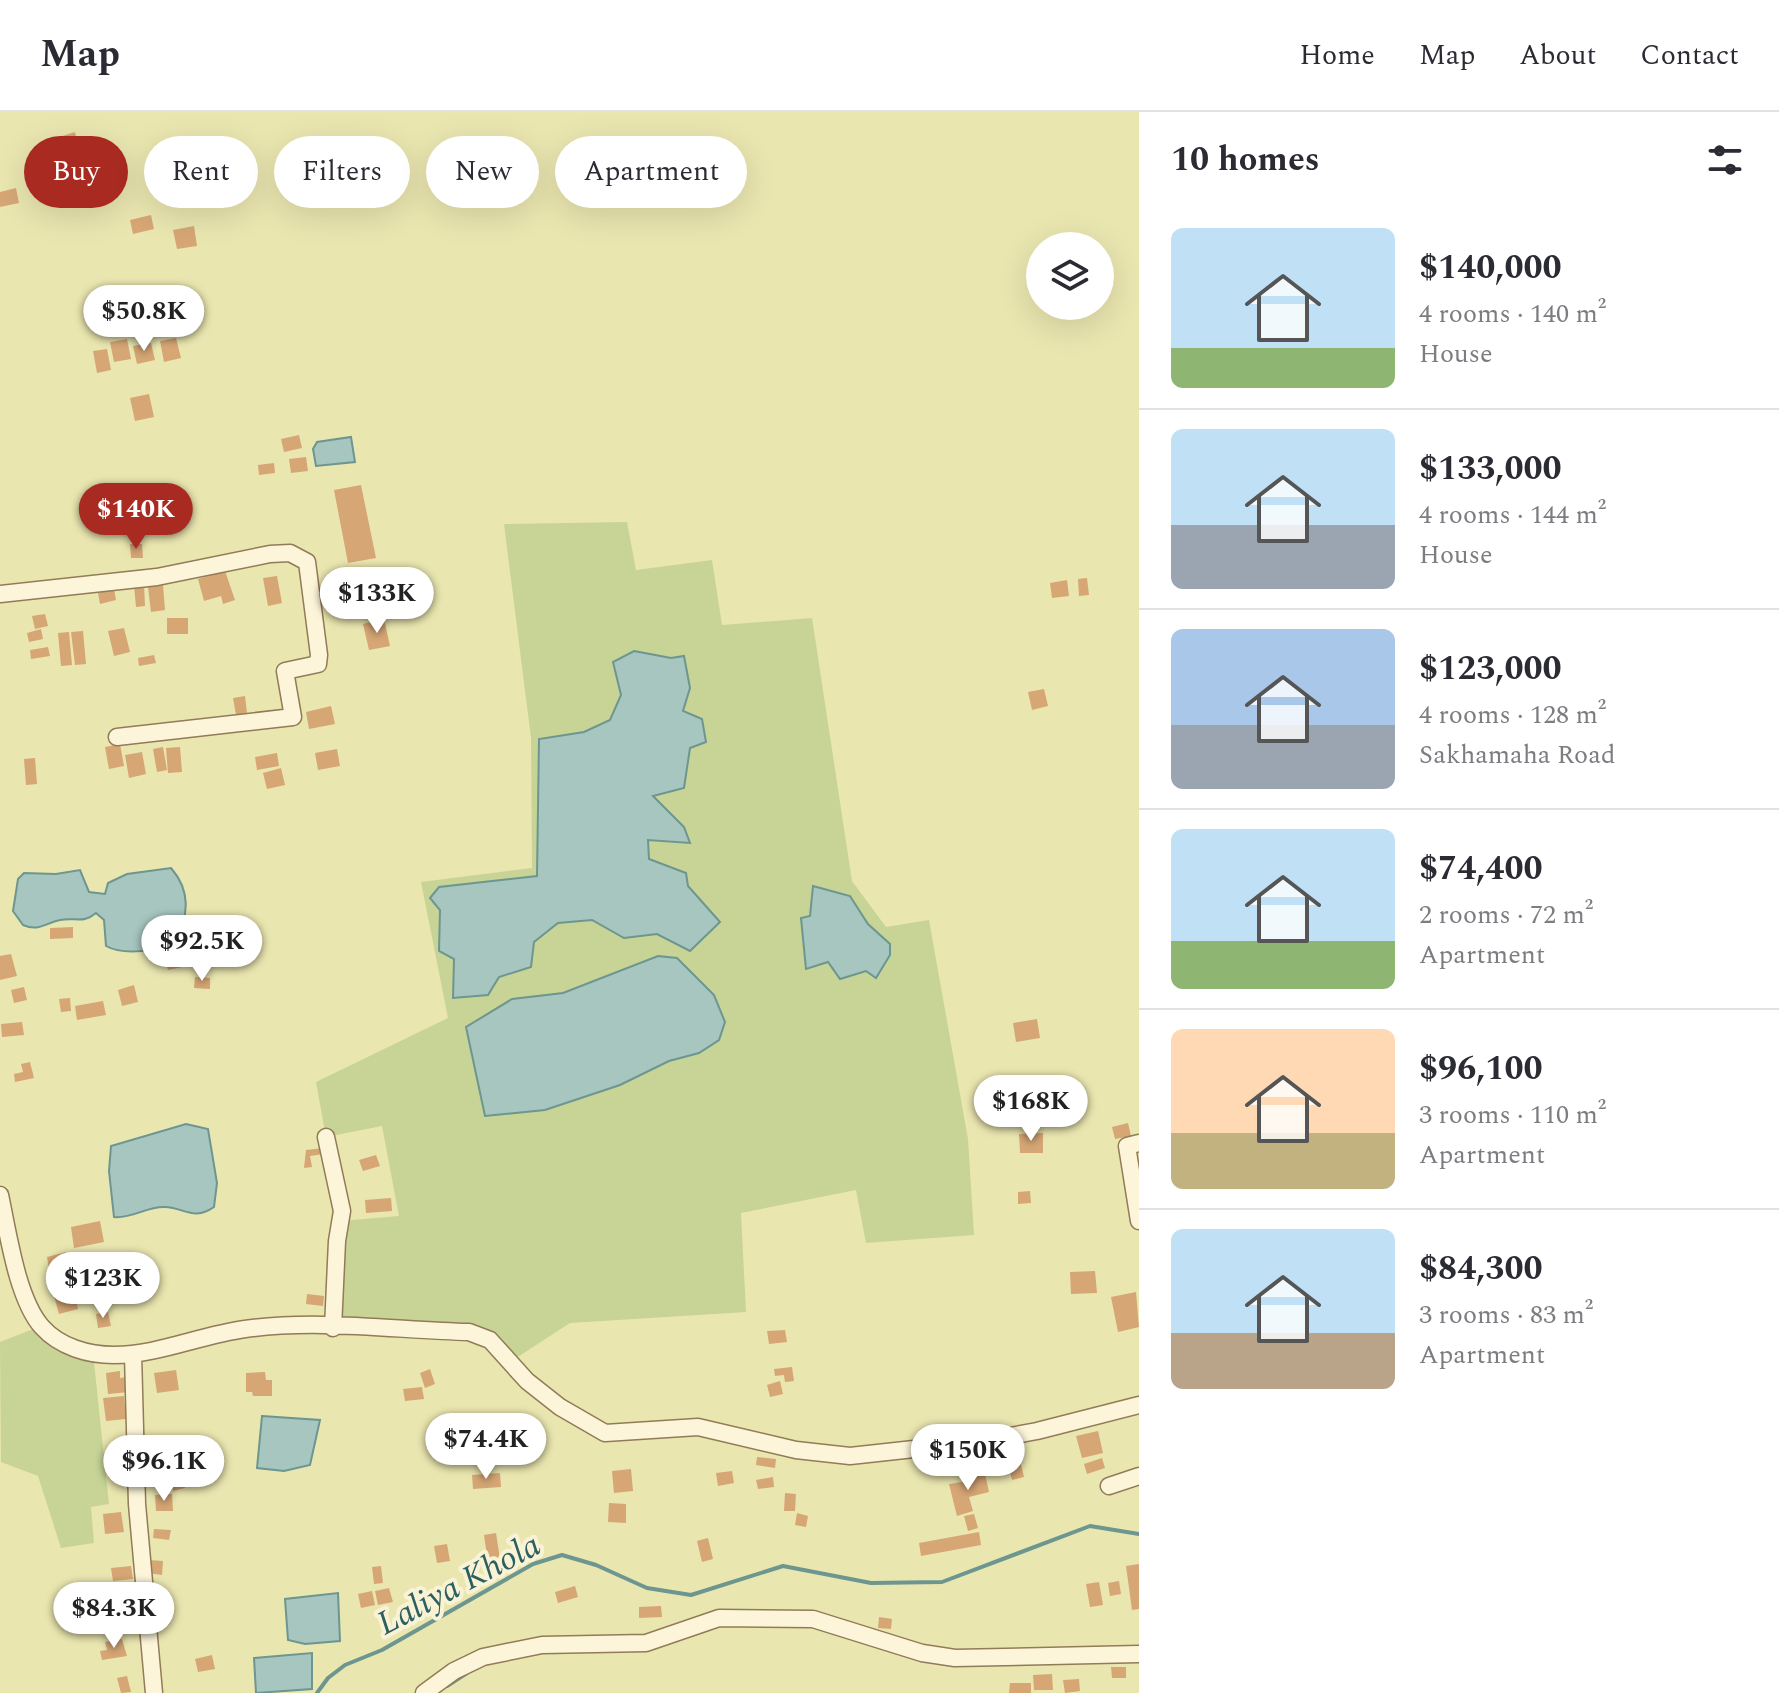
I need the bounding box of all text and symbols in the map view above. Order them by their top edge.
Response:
text: Map [40,26,120,84]
text: Home [1299,34,1375,77]
text: Map [1419,34,1475,77]
text: About [1519,34,1596,77]
text: Contact [1640,34,1739,77]
text: 10 homes [1171,134,1320,186]
chip: Buy [24,136,128,208]
chip: Rent [144,136,258,208]
chip: Filters [274,136,410,208]
chip: New [426,136,539,208]
chip: Apartment [555,136,747,208]
icon: filters [1703,138,1747,182]
map controls [1026,232,1114,320]
button: layers [1026,232,1114,320]
text: $140,000 [1419,242,1562,294]
icon: home [1235,260,1331,356]
pin: $50.8K [79,285,209,353]
text: $50.8K [101,291,187,331]
text: 4 rooms · 140 m² [1419,294,1606,334]
text: House [1419,334,1493,374]
text: $133,000 [1419,443,1562,495]
icon: home [1235,461,1331,557]
pin: $140K [80,483,192,551]
text: $140K [97,489,175,529]
text: 4 rooms · 144 m² [1419,495,1606,535]
text: House [1419,535,1493,575]
pin: $133K [321,567,433,635]
text: $133K [338,573,416,613]
text: $123,000 [1419,643,1562,695]
icon: home [1235,661,1331,757]
text: 4 rooms · 128 m² [1419,695,1606,735]
text: Sakhamaha Road [1419,735,1616,775]
text: $74,400 [1419,843,1543,895]
icon: home [1235,861,1331,957]
text: 2 rooms · 72 m² [1419,895,1593,935]
pin: $92.5K [137,915,267,983]
text: $92.5K [159,921,245,961]
text: Apartment [1419,935,1545,975]
text: $96,100 [1419,1043,1543,1095]
icon: home [1235,1061,1331,1157]
pin: $168K [975,1075,1087,1143]
text: $168K [992,1081,1070,1121]
text: 3 rooms · 110 m² [1419,1095,1606,1135]
text: Apartment [1419,1135,1545,1175]
text: $84,300 [1419,1243,1543,1295]
pin: $123K [47,1252,159,1320]
text: $123K [64,1258,142,1298]
icon: home [1235,1261,1331,1357]
text: 3 rooms · 83 m² [1419,1295,1593,1335]
text: Apartment [1419,1335,1545,1375]
pin: $74.4K [421,1413,551,1481]
text: $74.4K [443,1419,529,1459]
pin: $150K [912,1424,1024,1492]
text: $150K [929,1430,1007,1470]
pin: $96.1K [99,1435,229,1503]
text: $96.1K [121,1441,207,1481]
water label: Laliya Khola [368,1520,550,1650]
pin: $84.3K [49,1582,179,1650]
text: $84.3K [71,1588,157,1628]

